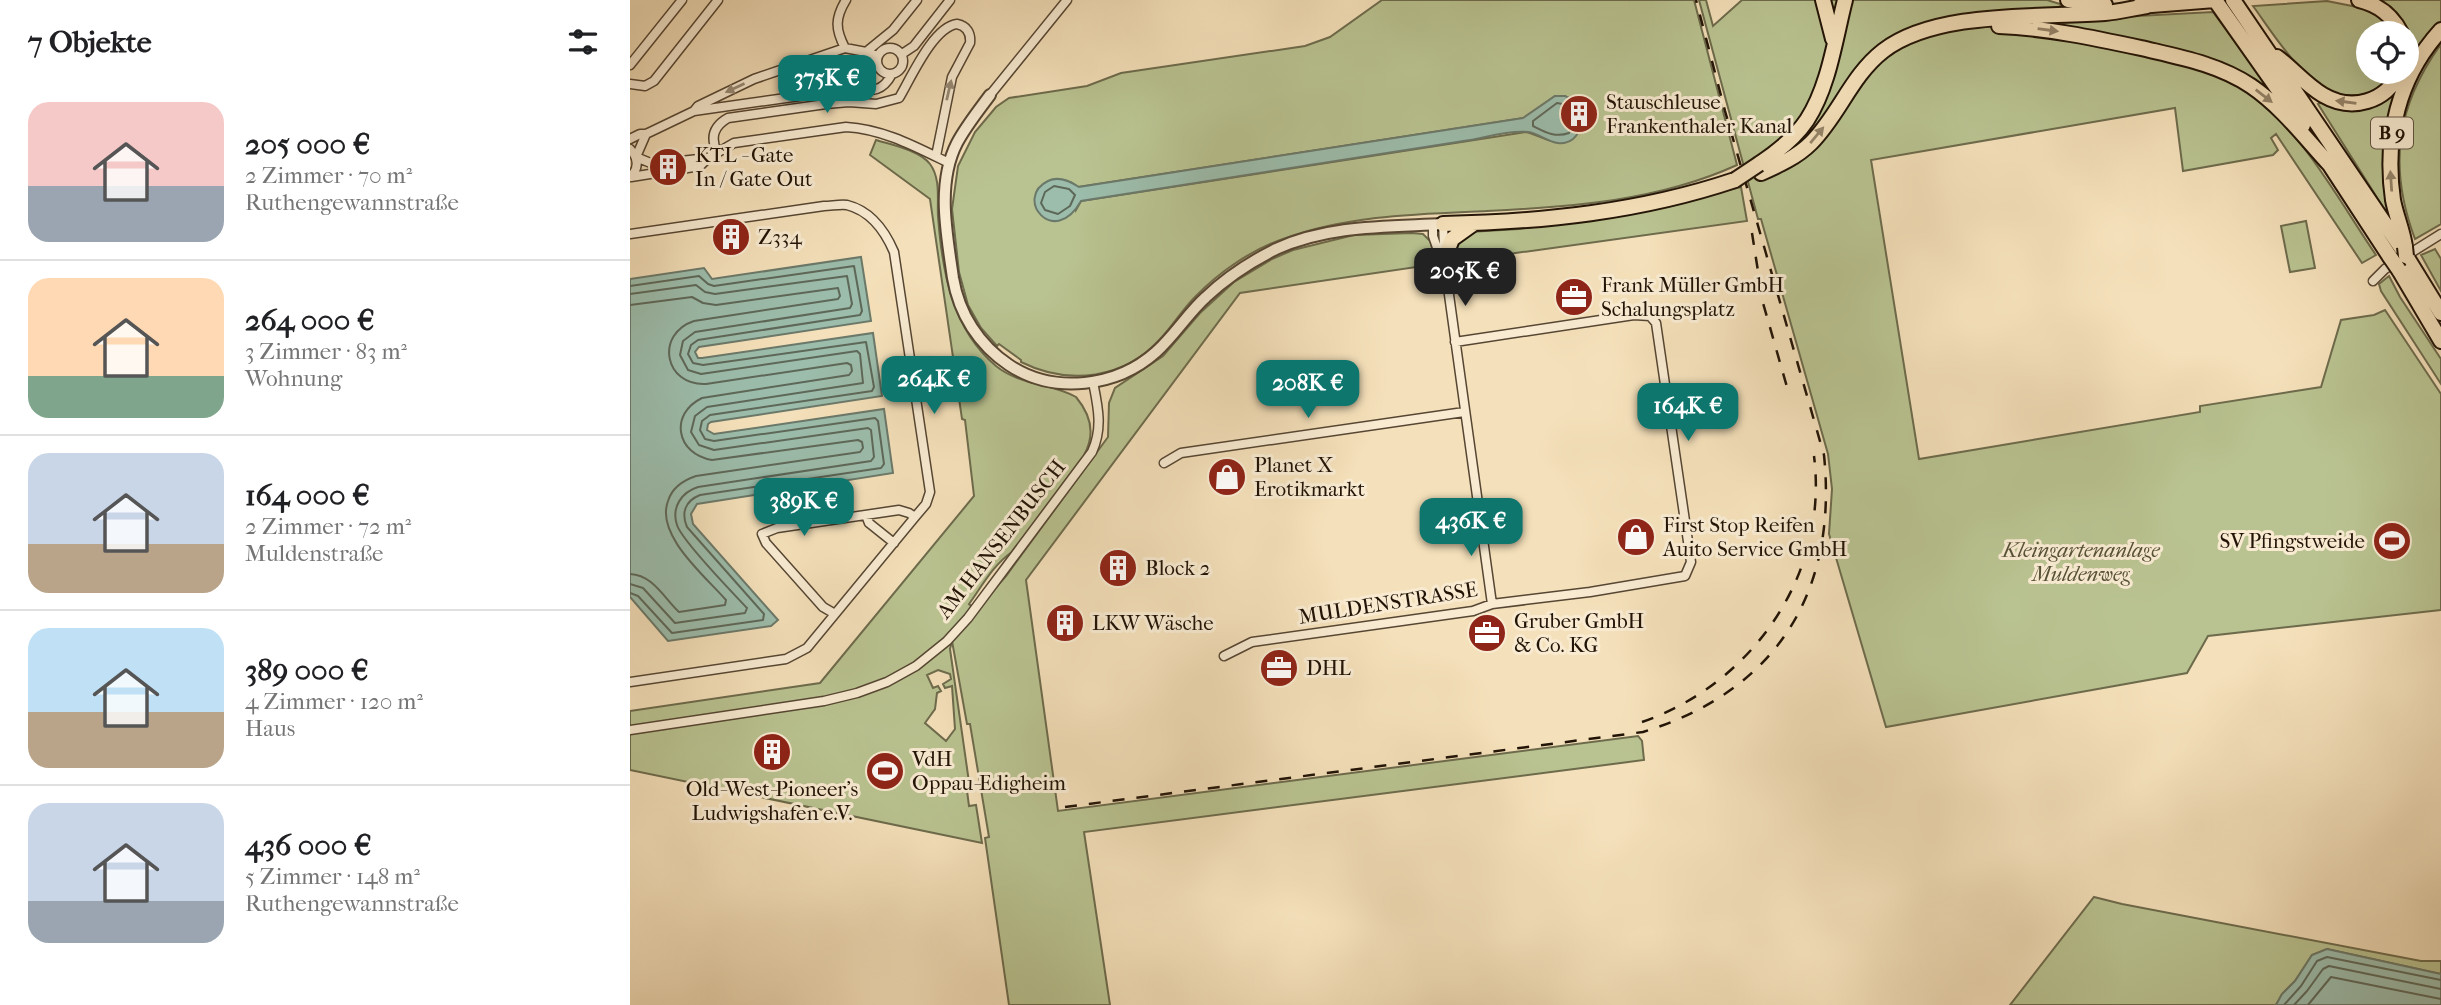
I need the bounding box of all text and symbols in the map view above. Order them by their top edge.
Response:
map controls [2356,21,2419,84]
button: locate [2356,21,2419,84]
icon: filters [564,23,602,61]
text: 7 Objekte [28,25,152,60]
one-way arrow [2038,25,2060,36]
pin: 375K € [770,55,884,115]
text: 375K € [794,64,860,91]
one-way arrow [944,78,955,100]
one-way arrow [725,82,745,94]
one-way arrow [2254,89,2272,104]
place label: Stauschleuse Frankenthaler Kanal [1606,90,1793,138]
building icon: Stauschleuse Frankenthaler Kanal [1558,93,1600,135]
one-way arrow [2335,96,2357,107]
road number: B 9 [2371,118,2413,148]
text: 205 000 € [245,127,370,162]
one-way arrow [1809,127,1824,144]
icon: home [84,130,168,214]
place label: KTL - Gate In / Gate Out [695,143,813,191]
building icon: KTL - Gate In / Gate Out [647,146,689,188]
text: 2 Zimmer · 70 m² [245,162,412,189]
one-way arrow [2386,170,2397,192]
text: Ruthengewannstraße [245,189,459,216]
building icon: Z334 [710,216,752,258]
place label: Z334 [758,225,802,249]
pin: 205K € [1408,248,1522,308]
text: 205K € [1430,257,1500,284]
place label: Frank Müller GmbH Schalungsplatz [1601,273,1785,321]
office icon: Frank Müller GmbH Schalungsplatz [1553,276,1595,318]
text: 264 000 € [245,303,375,338]
icon: home [84,306,168,390]
text: 3 Zimmer · 83 m² [245,338,407,365]
pin: 264K € [877,356,991,416]
pin: 208K € [1251,360,1365,420]
text: Wohnung [245,365,342,392]
text: 264K € [897,365,971,392]
text: 208K € [1272,369,1344,396]
pin: 164K € [1631,384,1745,443]
text: 164K € [1653,392,1723,419]
place label: Planet X Erotikmarkt [1254,453,1365,501]
street label: AM HANSENBUSCH [931,455,1071,624]
shop icon: Planet X Erotikmarkt [1206,456,1248,498]
text: 164 000 € [245,478,370,513]
pin: 389K € [747,478,861,538]
icon: home [84,481,168,565]
text: 389K € [770,487,838,514]
pin: 436K € [1414,498,1528,558]
text: 436K € [1436,507,1506,534]
text: 2 Zimmer · 72 m² [245,513,411,540]
place label: First Stop Reifen Auito Service GmbH [1662,513,1848,561]
shop icon: First Stop Reifen Auito Service GmbH [1615,516,1657,558]
sports icon: SV Pfingstweide [2371,520,2413,562]
place label: SV Pfingstweide [2219,529,2365,553]
park label: Kleingartenanlage Muldenweg [2000,538,2160,586]
text: Muldenstraße [245,540,383,567]
building icon: Block 2 [1097,547,1139,589]
place label: Block 2 [1145,556,1210,580]
street label: MULDENSTRASSE [1297,577,1479,629]
building icon: LKW Wäsche [1044,602,1086,644]
place label: Gruber GmbH & Co. KG [1514,609,1644,657]
place label: LKW Wäsche [1092,611,1214,635]
office icon: Gruber GmbH & Co. KG [1466,612,1508,654]
office icon: DHL [1258,647,1300,689]
text: 389 000 € [245,653,368,688]
icon: home [84,656,168,740]
place label: DHL [1306,656,1351,680]
text: 4 Zimmer · 120 m² [245,688,423,715]
text: Haus [245,715,295,742]
building icon: Old-West-Pioneer's Ludwigshafen e.V. [751,731,793,773]
place label: VdH Oppau-Edigheim [911,747,1067,795]
sports icon: VdH Oppau-Edigheim [864,750,906,792]
place label: Old-West-Pioneer's Ludwigshafen e.V. [686,777,859,825]
text: 436 000 € [245,828,372,863]
icon: home [84,831,168,915]
text: 5 Zimmer · 148 m² [245,863,420,890]
text: Ruthengewannstraße [245,890,459,917]

